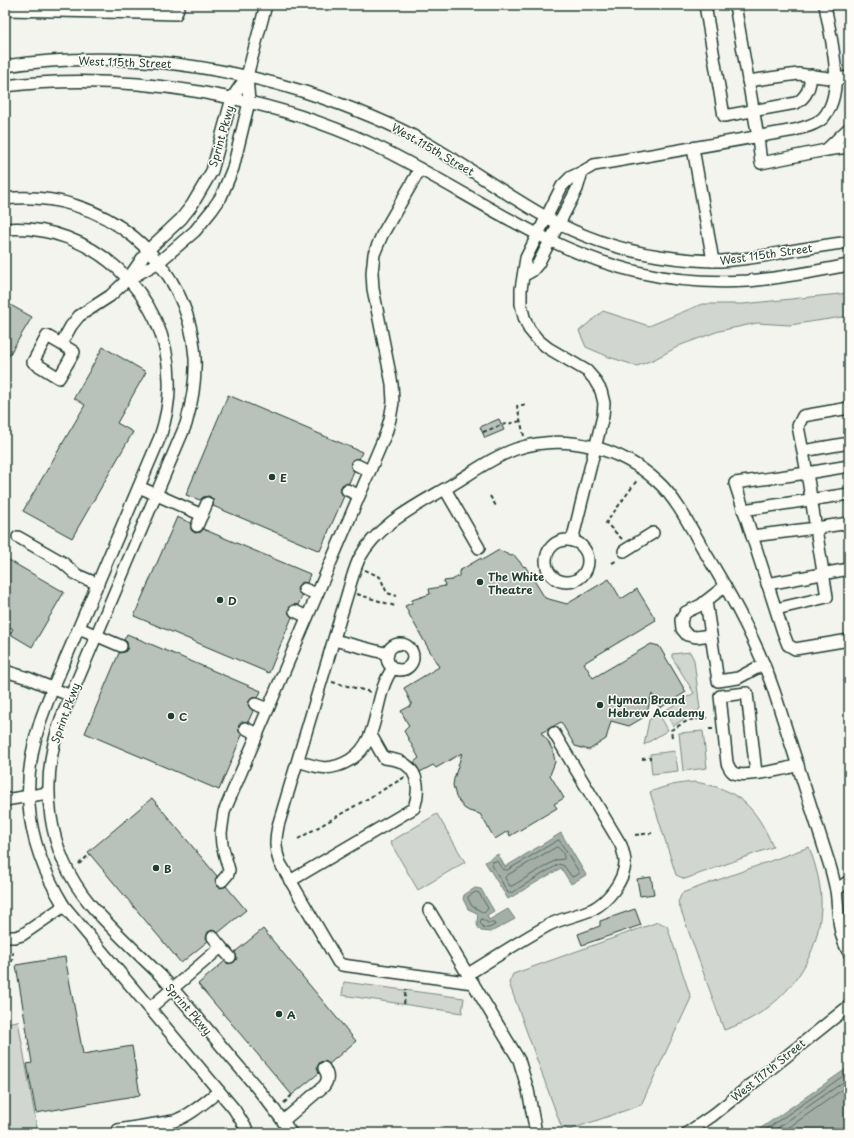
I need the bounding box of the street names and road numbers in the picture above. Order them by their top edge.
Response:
street label: West 115th Street [78,52,172,72]
street label: Sprint Pkwy [204,103,238,169]
street label: West 115th Street [388,118,478,180]
street label: West 115th Street [719,239,814,269]
street label: Sprint Pkwy [46,680,84,746]
street label: Sprint Pkwy [162,980,216,1038]
street label: West 117th Street [727,1034,809,1105]

